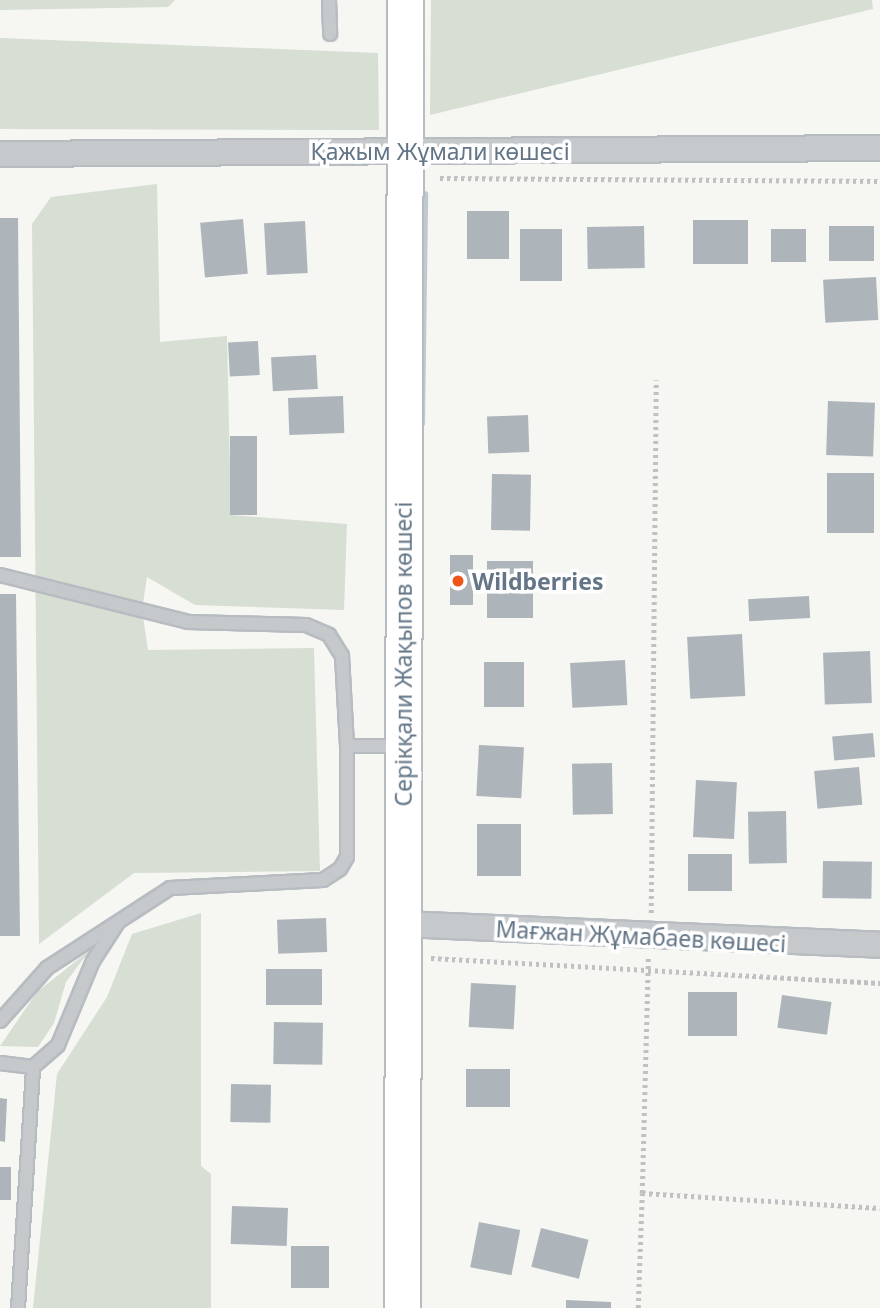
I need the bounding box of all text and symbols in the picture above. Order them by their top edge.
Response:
street label: Қажым Жұмали көшесі [310,137,570,165]
street label: Серікқали Жақыпов көшесі [389,501,417,807]
place label: Wildberries [472,567,603,595]
marker: Wildberries [450,573,466,589]
street label: Мағжан Жұмабаев көшесі [495,915,787,957]

